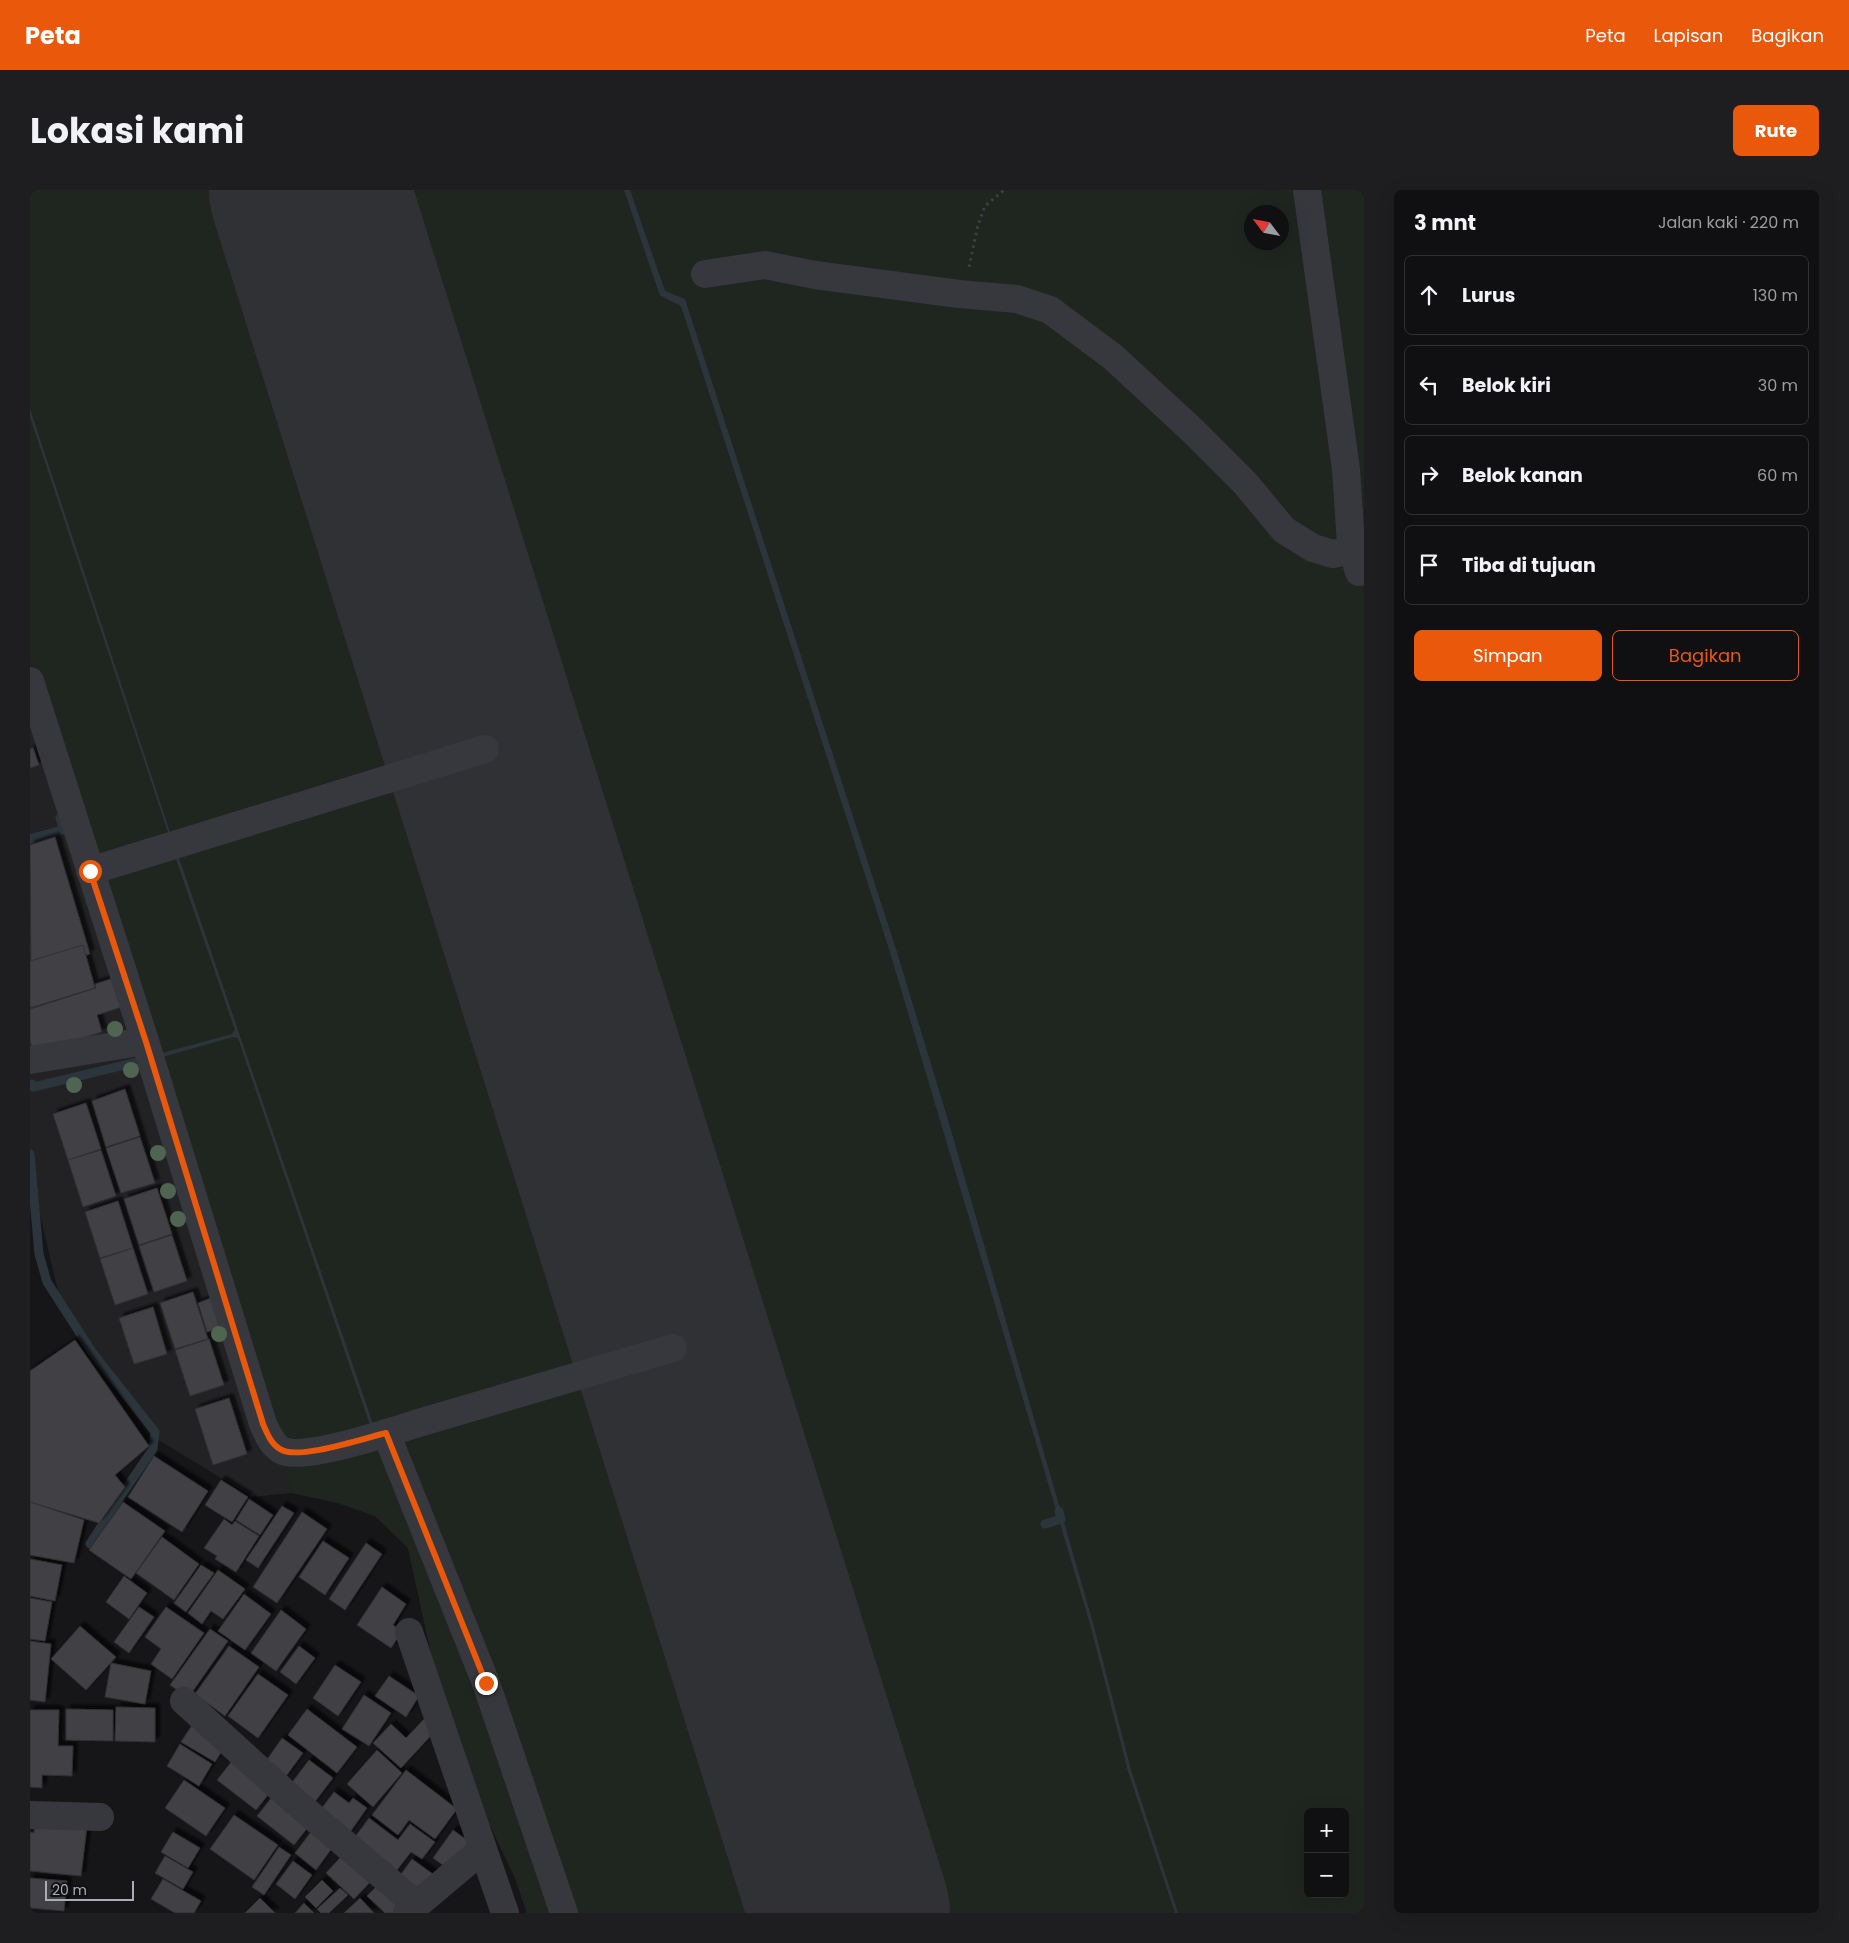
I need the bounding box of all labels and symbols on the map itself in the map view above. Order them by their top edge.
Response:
north arrow [1244,205,1289,250]
route start [79,860,102,883]
route end [475,1672,498,1695]
scale bar [45,1878,134,1901]

